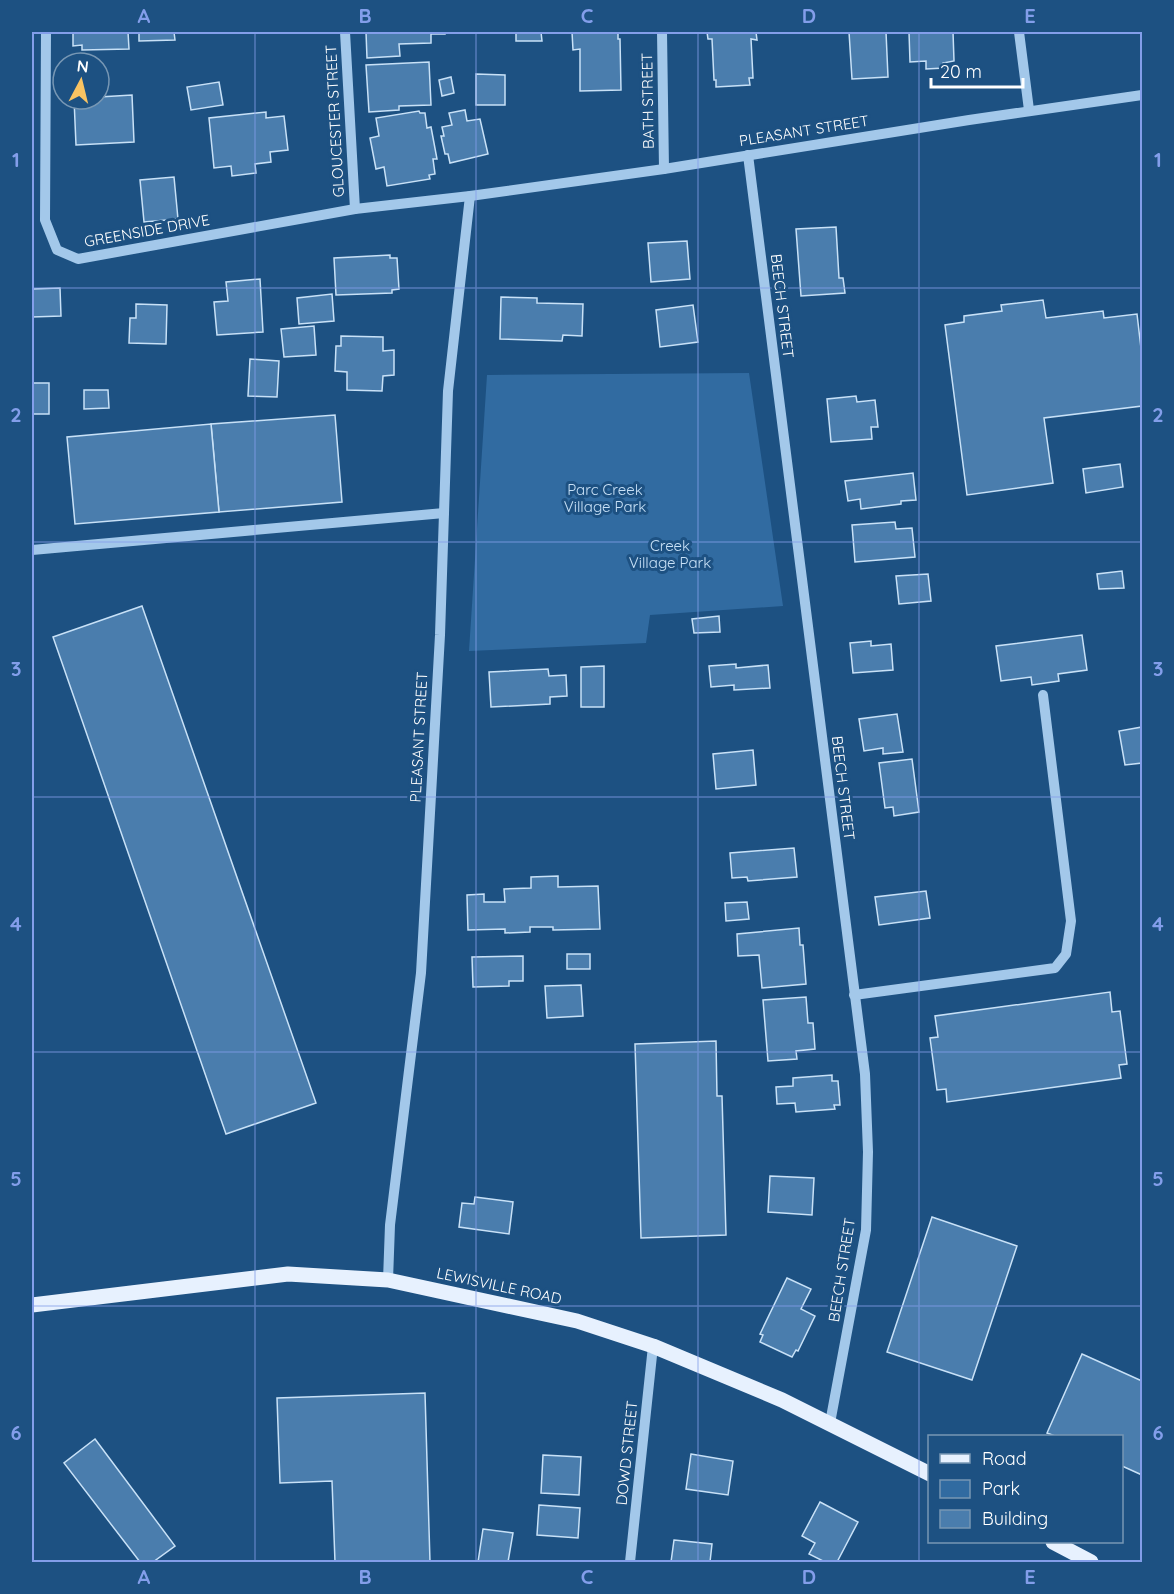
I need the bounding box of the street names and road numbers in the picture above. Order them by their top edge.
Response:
street label: GLOUCESTER STREET [321,44,348,198]
street label: BATH STREET [637,53,658,149]
street label: PLEASANT STREET [738,111,870,150]
street label: GREENSIDE DRIVE [83,210,211,251]
street label: BEECH STREET [767,253,798,359]
street label: PLEASANT STREET [406,671,431,803]
street label: BEECH STREET [828,735,859,841]
street label: BEECH STREET [824,1217,859,1323]
street label: LEWISVILLE ROAD [435,1263,564,1308]
street label: DOWD STREET [612,1400,641,1506]

